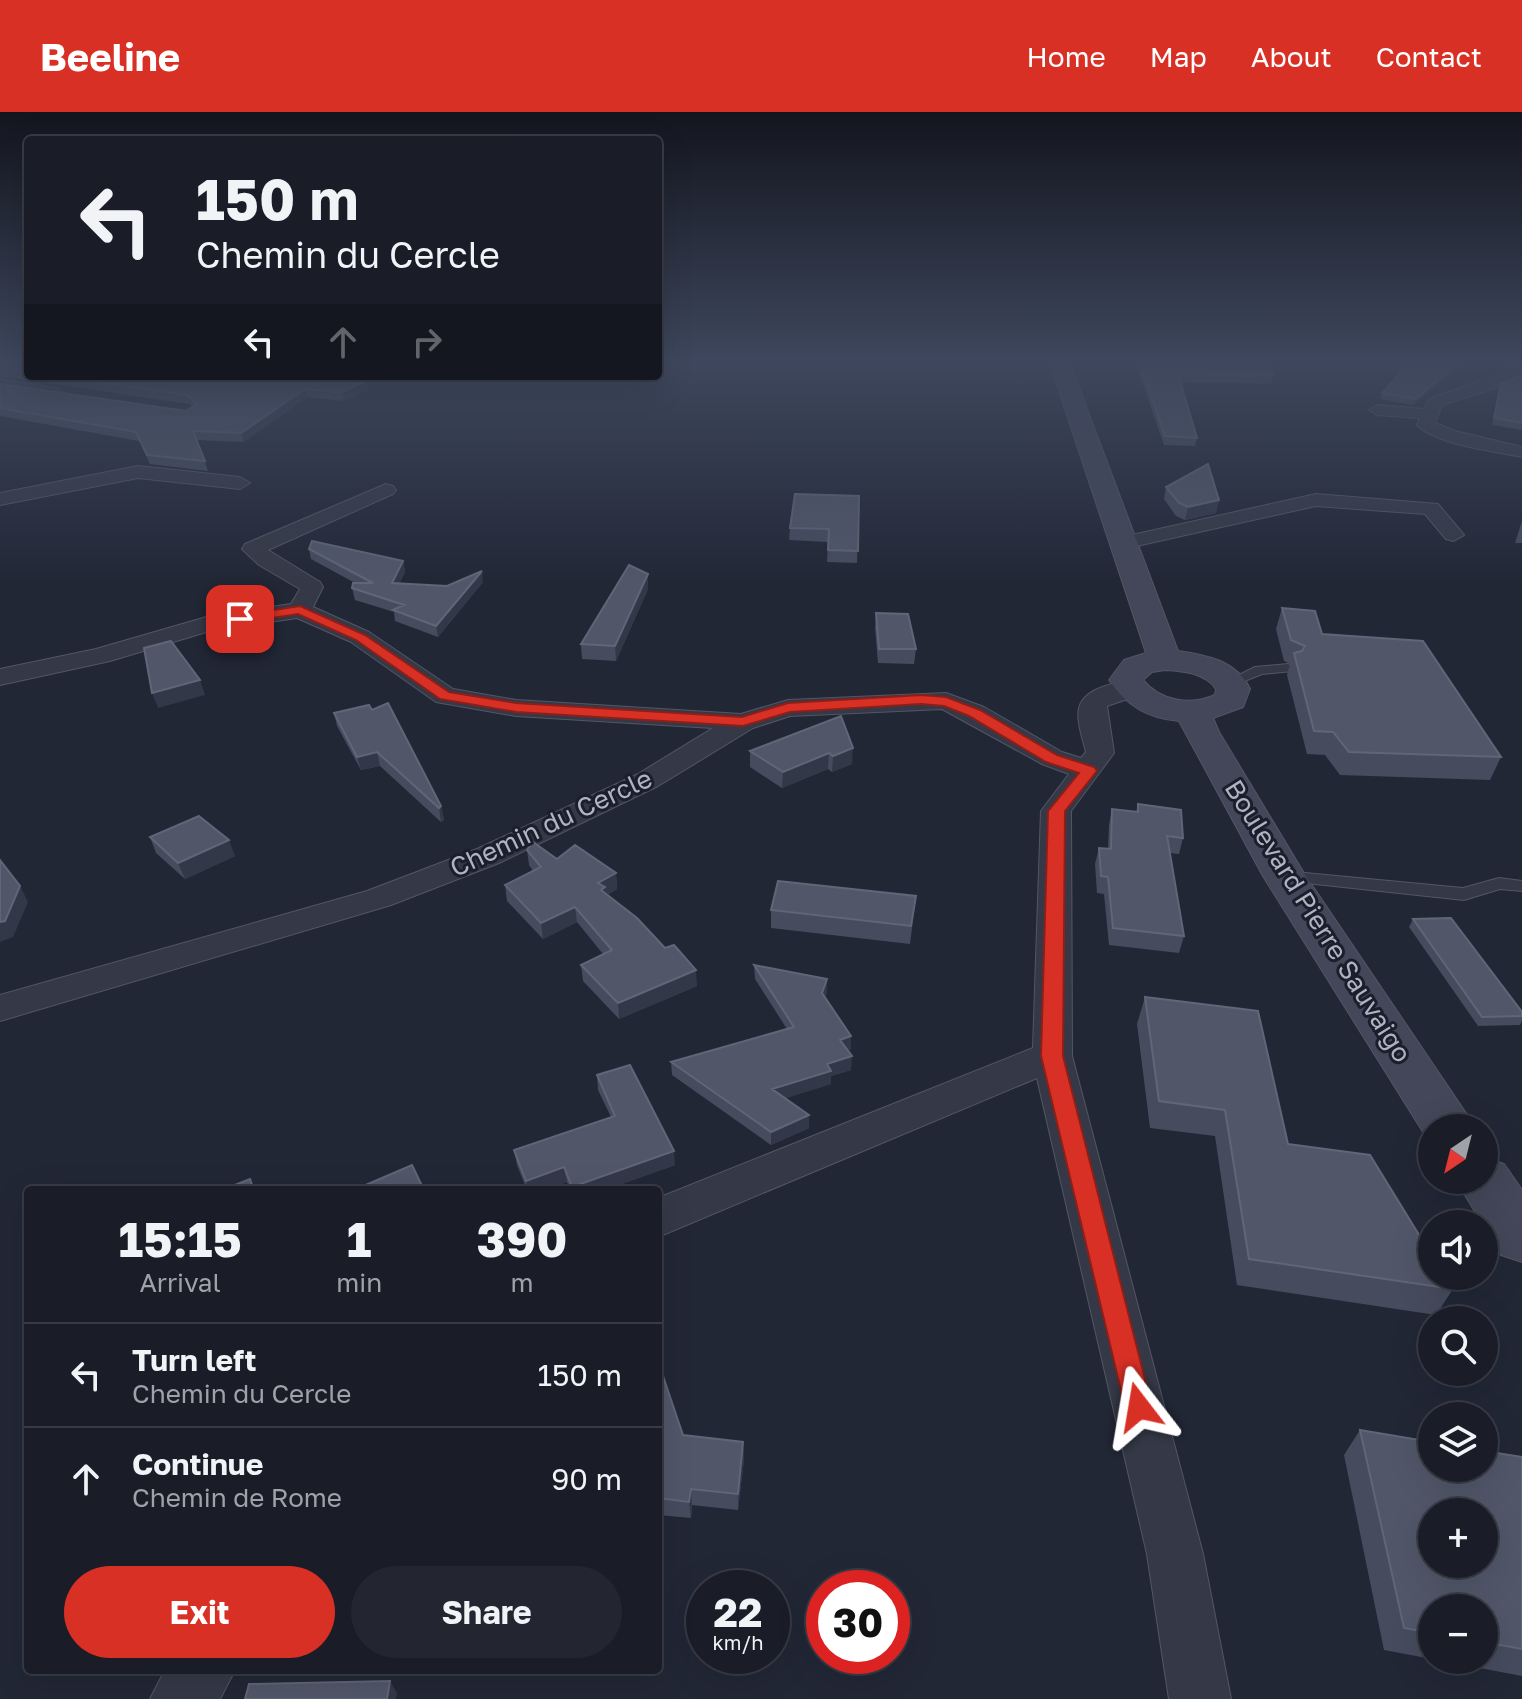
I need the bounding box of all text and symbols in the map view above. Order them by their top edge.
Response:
text: Beeline [40,34,180,79]
text: Home [1027,40,1106,73]
text: Map [1150,40,1207,73]
text: About [1251,40,1332,73]
text: Contact [1376,40,1482,73]
text: 150 m [196,165,358,232]
icon: left [64,168,168,272]
text: Chemin du Cercle [196,233,500,276]
icon: left [237,320,281,364]
icon: ahead [321,320,365,364]
icon: right [405,320,449,364]
pin [206,585,274,653]
icon: arrive [218,597,262,641]
street label: Chemin du Cercle [445,762,657,883]
street label: Boulevard Pierre Sauvaigo [1219,774,1418,1068]
north arrow [1418,1114,1498,1194]
map controls [1418,1114,1498,1674]
text: 15:15 [118,1210,242,1268]
text: 1 [347,1210,372,1268]
text: 390 [477,1210,568,1268]
button: sound [1418,1210,1498,1290]
text: Arrival [139,1267,221,1298]
text: min [336,1267,382,1298]
text: m [511,1267,534,1298]
button: search [1418,1306,1498,1386]
text: Turn left [132,1342,257,1378]
icon: left [64,1353,108,1397]
text: 150 m [537,1357,622,1393]
position arrow [1097,1365,1181,1449]
text: Chemin du Cercle [132,1378,351,1409]
button: layers [1418,1402,1498,1482]
text: Continue [132,1446,263,1482]
icon: ahead [64,1457,108,1501]
text: 90 m [551,1461,622,1497]
text: Chemin de Rome [132,1482,342,1513]
button: + [1418,1498,1498,1578]
button: Exit [64,1566,335,1658]
button: Share [351,1566,622,1658]
speed limit sign: 30 [806,1570,910,1674]
text: 22 [714,1588,762,1636]
button: − [1418,1594,1498,1674]
text: km/h [713,1630,763,1654]

